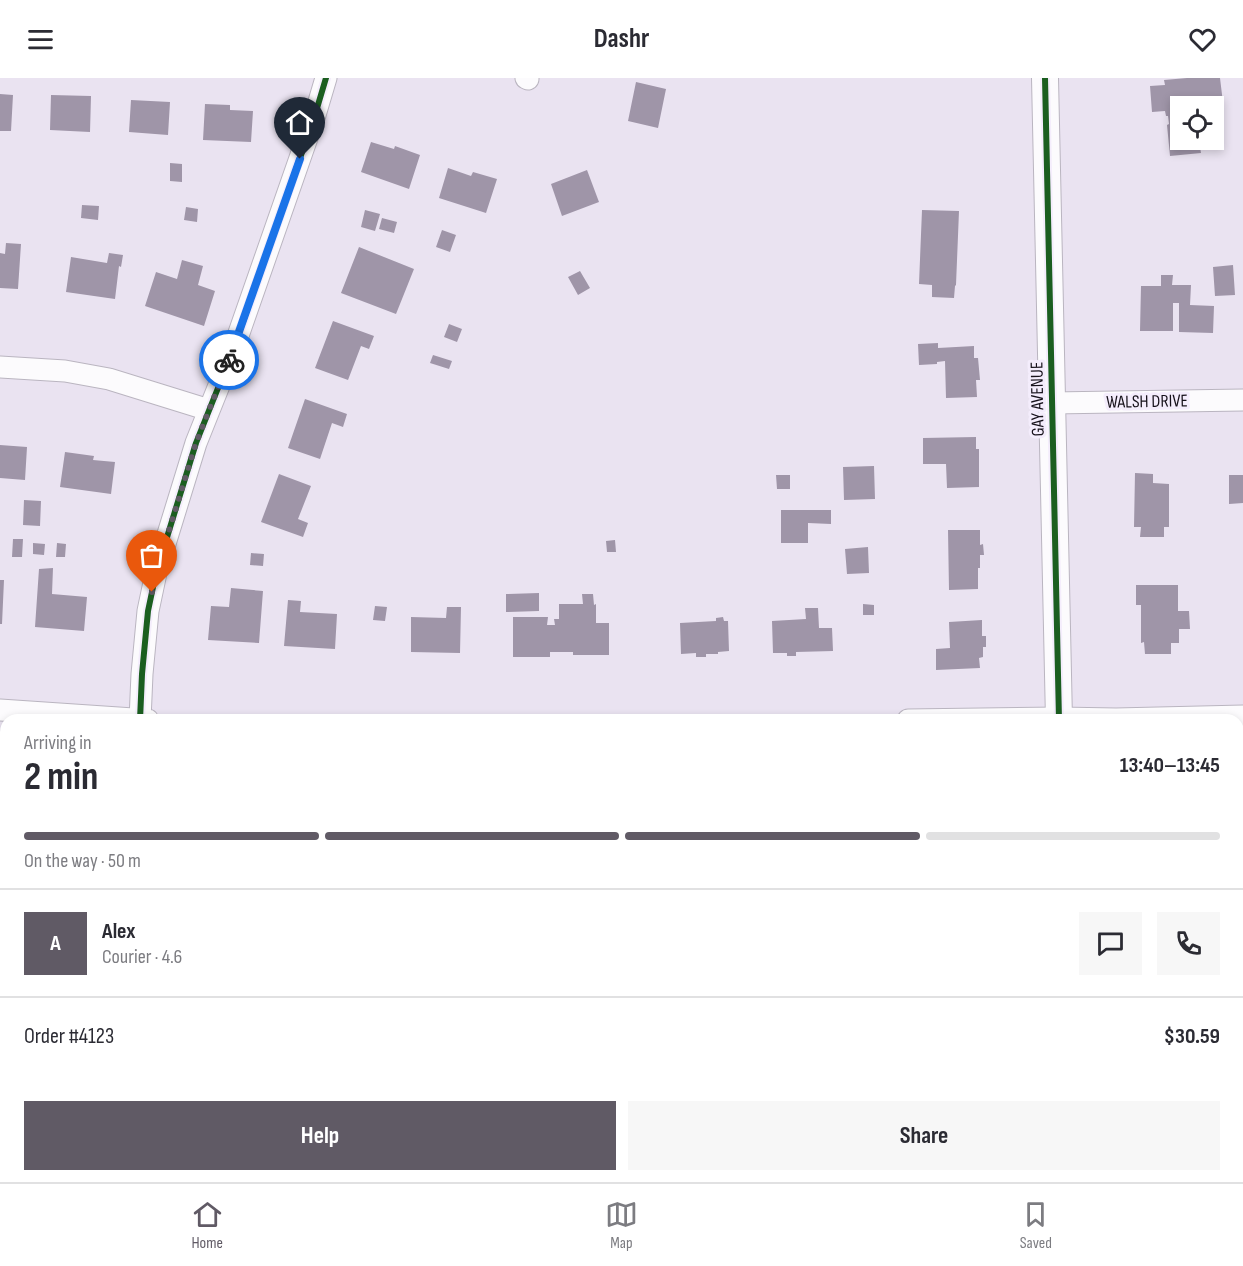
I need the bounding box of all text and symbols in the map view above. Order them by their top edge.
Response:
icon: menu [24,23,57,56]
text: Dashr [594,23,649,55]
icon: heart [1186,23,1219,56]
map controls [1170,96,1224,150]
button: locate [1170,96,1224,150]
pin [274,97,325,159]
icon: home [283,106,316,139]
courier [199,330,259,390]
icon: bike [213,344,246,377]
street label: GAY AVENUE [1026,362,1049,436]
street label: WALSH DRIVE [1106,390,1188,413]
pin [126,530,177,592]
icon: bag [135,539,168,572]
text: Arriving in [24,731,92,755]
text: 13:40–13:45 [1120,752,1220,779]
text: 2 min [24,754,98,801]
text: On the way · 50 m [24,849,141,873]
button: chat [1079,912,1142,975]
button: phone [1157,912,1220,975]
text: Alex [102,918,135,945]
text: A [50,930,61,957]
text: Courier · 4.6 [102,945,182,969]
text: Order #4123 [24,1023,114,1050]
text: $30.59 [1164,1023,1220,1050]
button: Help [24,1101,616,1170]
button: Share [628,1101,1220,1170]
tab: Home [191,1198,224,1253]
tab: Map [605,1198,638,1253]
tab: Saved [1019,1198,1052,1253]

